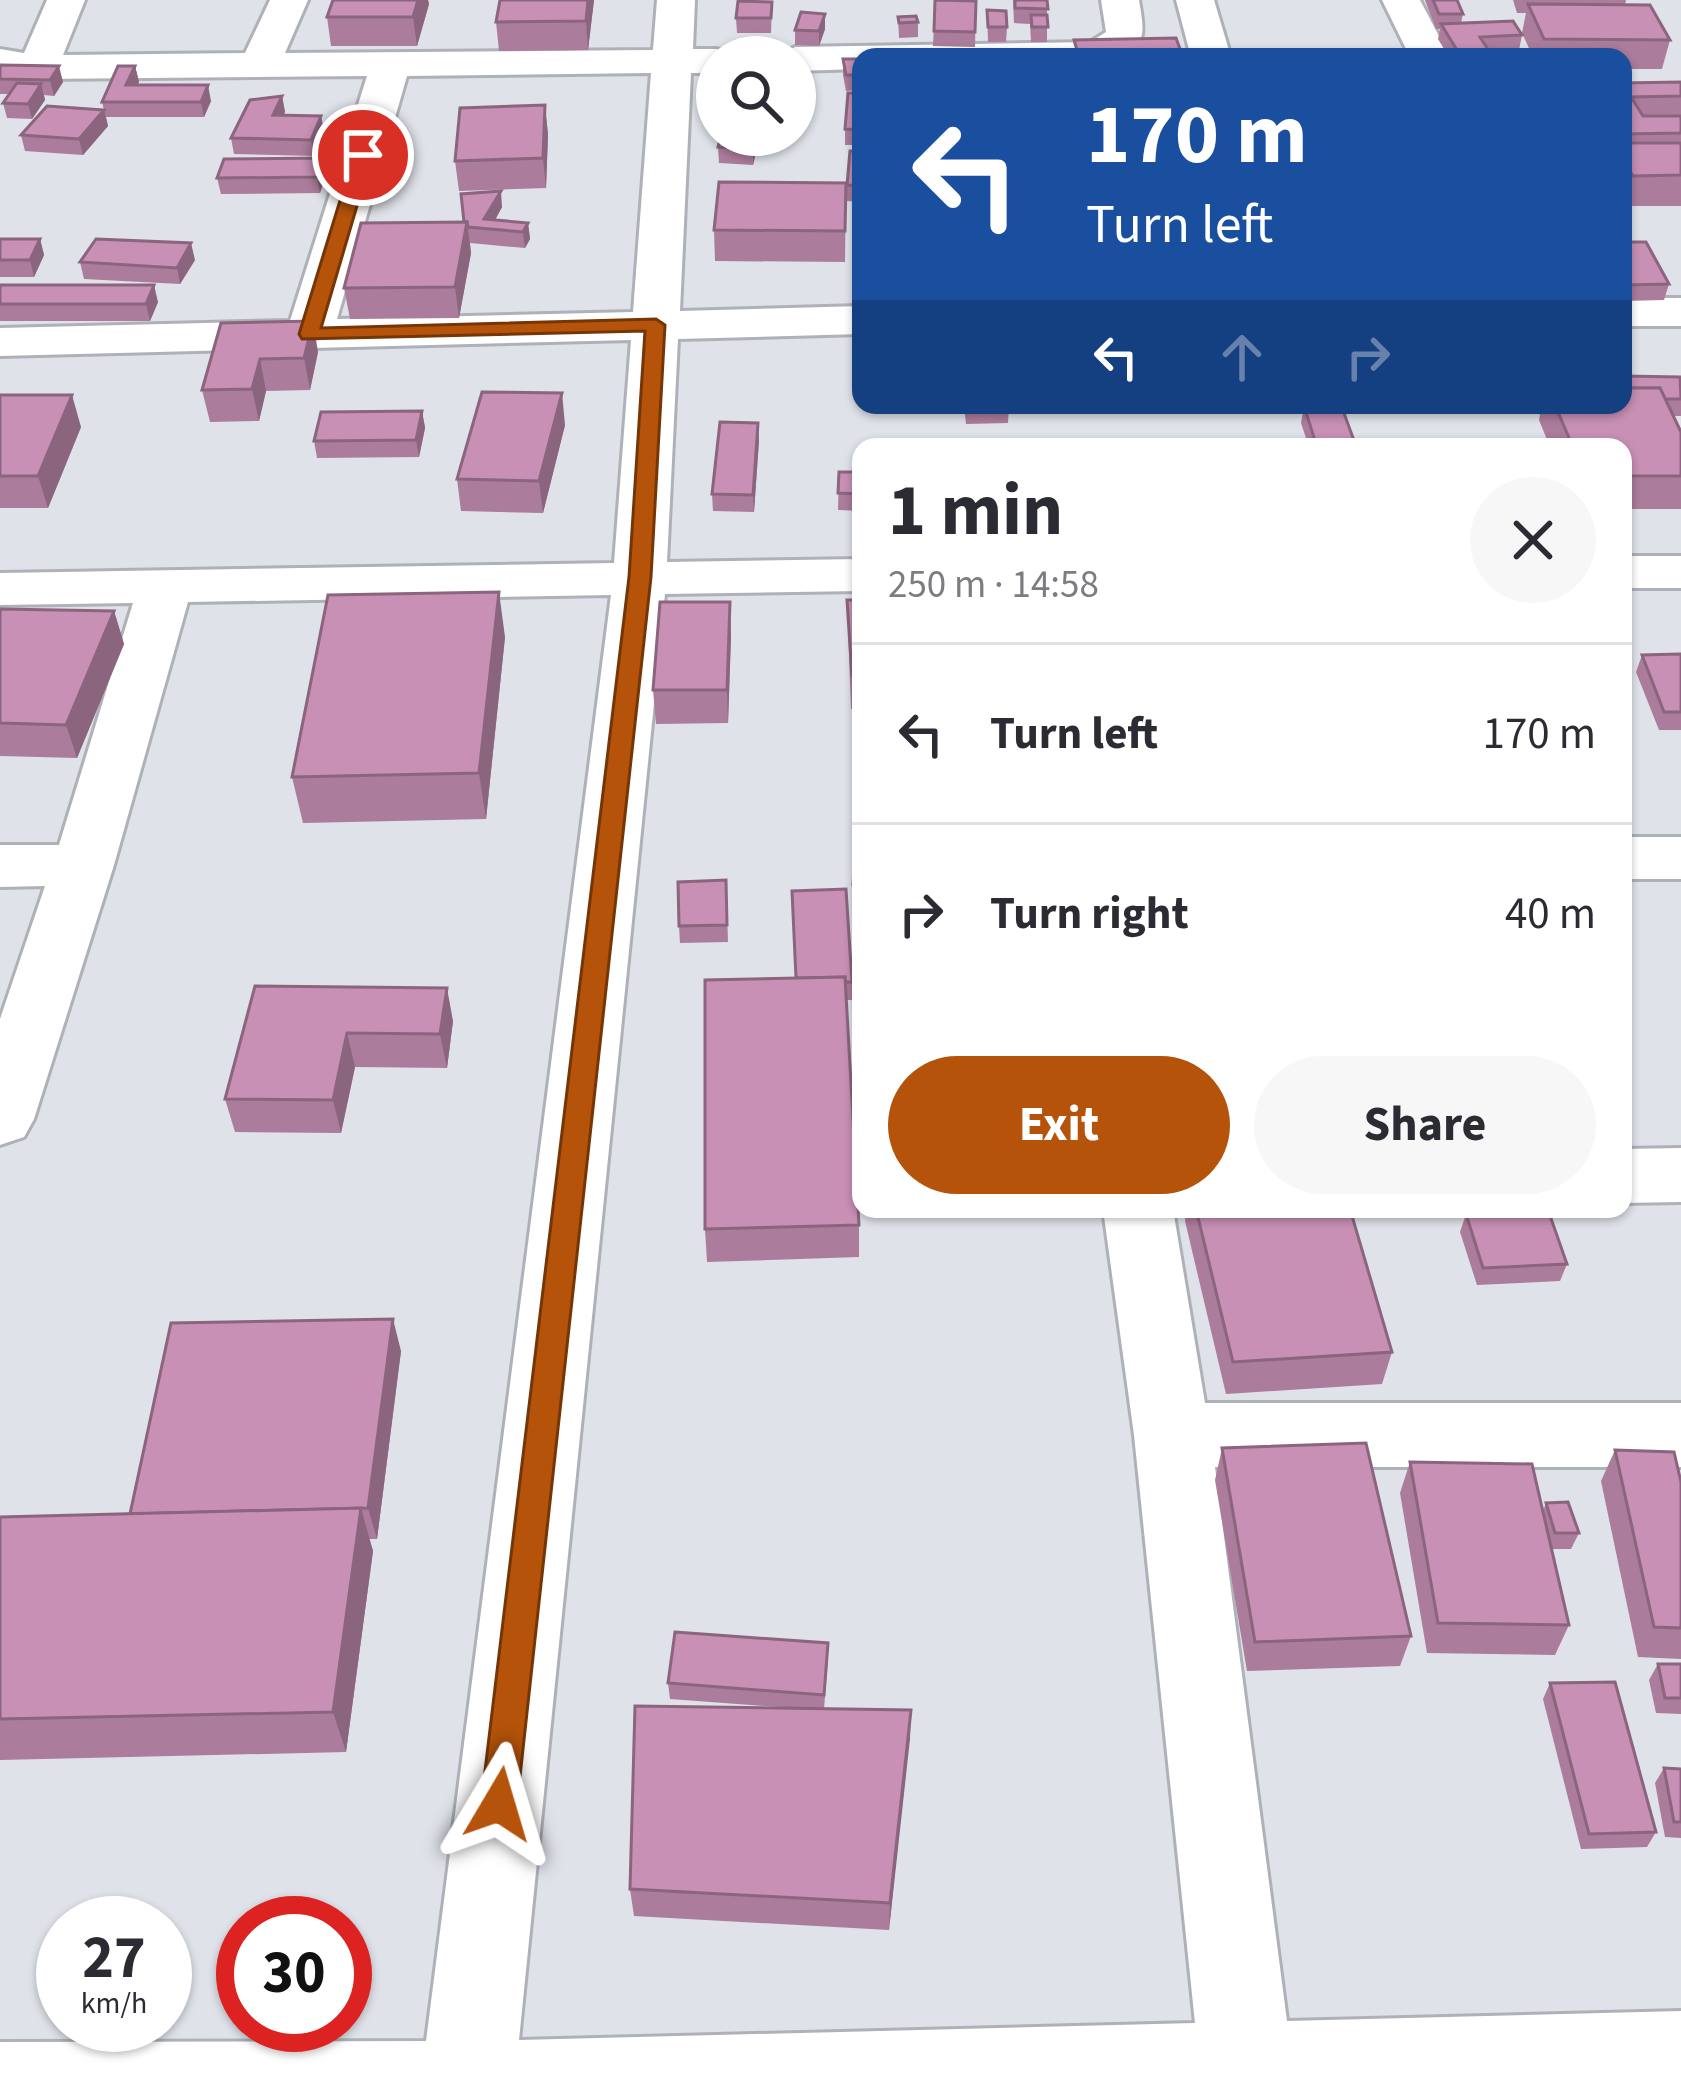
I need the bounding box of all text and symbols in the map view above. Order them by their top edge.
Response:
map controls [696,36,816,156]
button: search [696,36,816,156]
text: 170 m [1086,76,1308,196]
icon: left [888,96,1044,252]
pin [312,104,414,206]
icon: arrive [330,122,396,188]
text: Turn left [1086,187,1273,264]
icon: left [1083,324,1149,390]
icon: ahead [1209,324,1275,390]
icon: right [1335,324,1401,390]
text: 1 min [888,460,1063,563]
button: close [1470,477,1596,603]
text: 250 m · 14:58 [888,557,1099,613]
icon: left [888,701,954,767]
text: Turn left [990,702,1158,766]
text: 170 m [1483,702,1596,766]
icon: right [888,881,954,947]
text: Turn right [990,882,1189,946]
text: 40 m [1505,882,1596,946]
button: Exit [888,1056,1230,1194]
button: Share [1254,1056,1596,1194]
position arrow [436,1741,562,1867]
speed limit sign: 30 [216,1896,372,2052]
text: 27 [82,1916,146,2001]
text: km/h [81,1982,147,2025]

